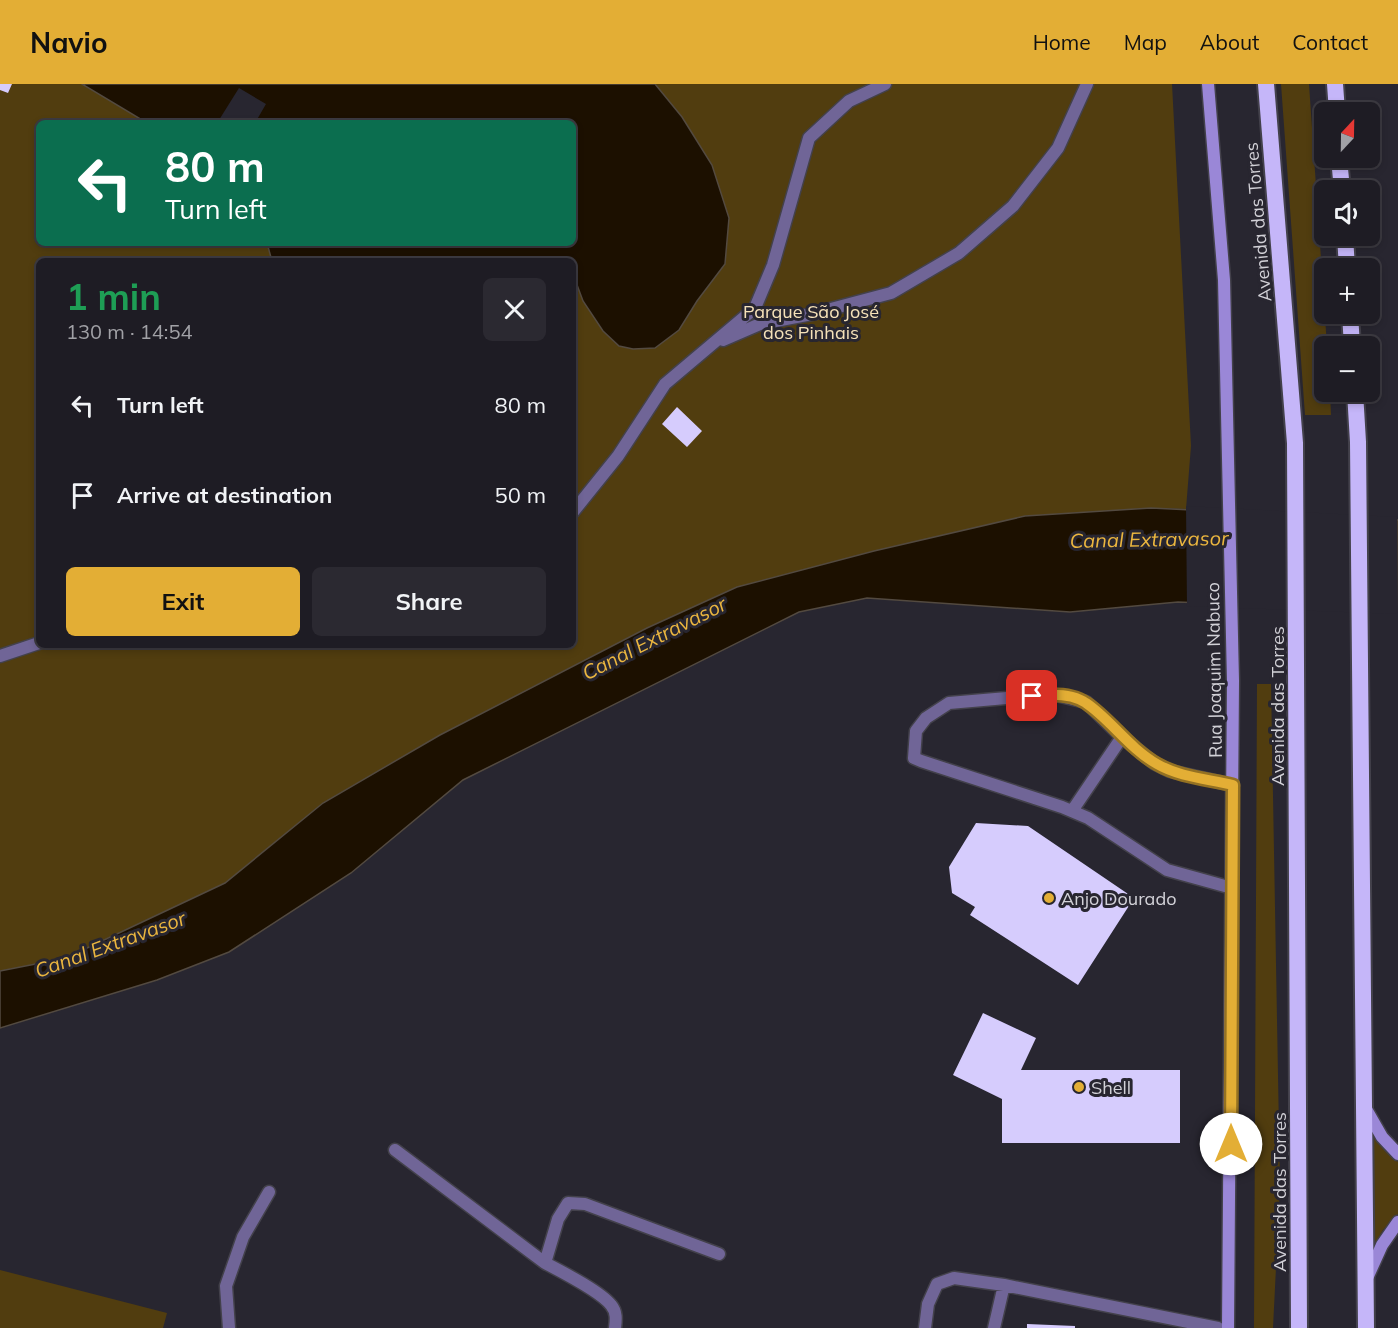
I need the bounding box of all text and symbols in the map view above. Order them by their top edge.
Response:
text: Navio [30,25,107,60]
text: Home [1033,29,1091,55]
text: Map [1124,29,1167,55]
text: About [1200,29,1259,55]
text: Contact [1292,29,1368,55]
north arrow [1314,102,1380,168]
map controls [1314,102,1380,402]
text: 80 m [165,140,265,193]
street label: Avenida das Torres [1240,141,1276,303]
icon: left [66,144,144,222]
button: sound [1314,180,1380,246]
text: Turn left [165,192,267,226]
button: + [1314,258,1380,324]
text: 1 min [66,274,161,319]
button: close [483,278,546,341]
park label: Parque São José dos Pinhais [743,300,879,344]
text: 130 m · 14:54 [66,319,192,344]
button: − [1314,336,1380,402]
icon: left [66,389,99,422]
text: Turn left [117,391,204,419]
text: 80 m [495,391,546,419]
icon: arrive [66,479,99,512]
text: Arrive at destination [117,481,332,509]
text: 50 m [495,481,546,509]
water label: Canal Extravasor [1069,525,1229,553]
button: Exit [66,567,300,636]
button: Share [312,567,546,636]
street label: Rua Joaquim Nabuco [1201,582,1227,758]
water label: Canal Extravasor [578,591,731,685]
street label: Avenida das Torres [1266,626,1289,786]
pin [1006,670,1057,721]
icon: arrive [1015,679,1048,712]
place label: Anjo Dourado [1061,887,1176,910]
marker: Anjo Dourado [1042,891,1056,905]
water label: Canal Extravasor [31,905,189,983]
place label: Shell [1091,1076,1131,1099]
marker: Shell [1072,1080,1086,1094]
position arrow [1199,1112,1263,1176]
street label: Avenida das Torres [1268,1112,1291,1272]

